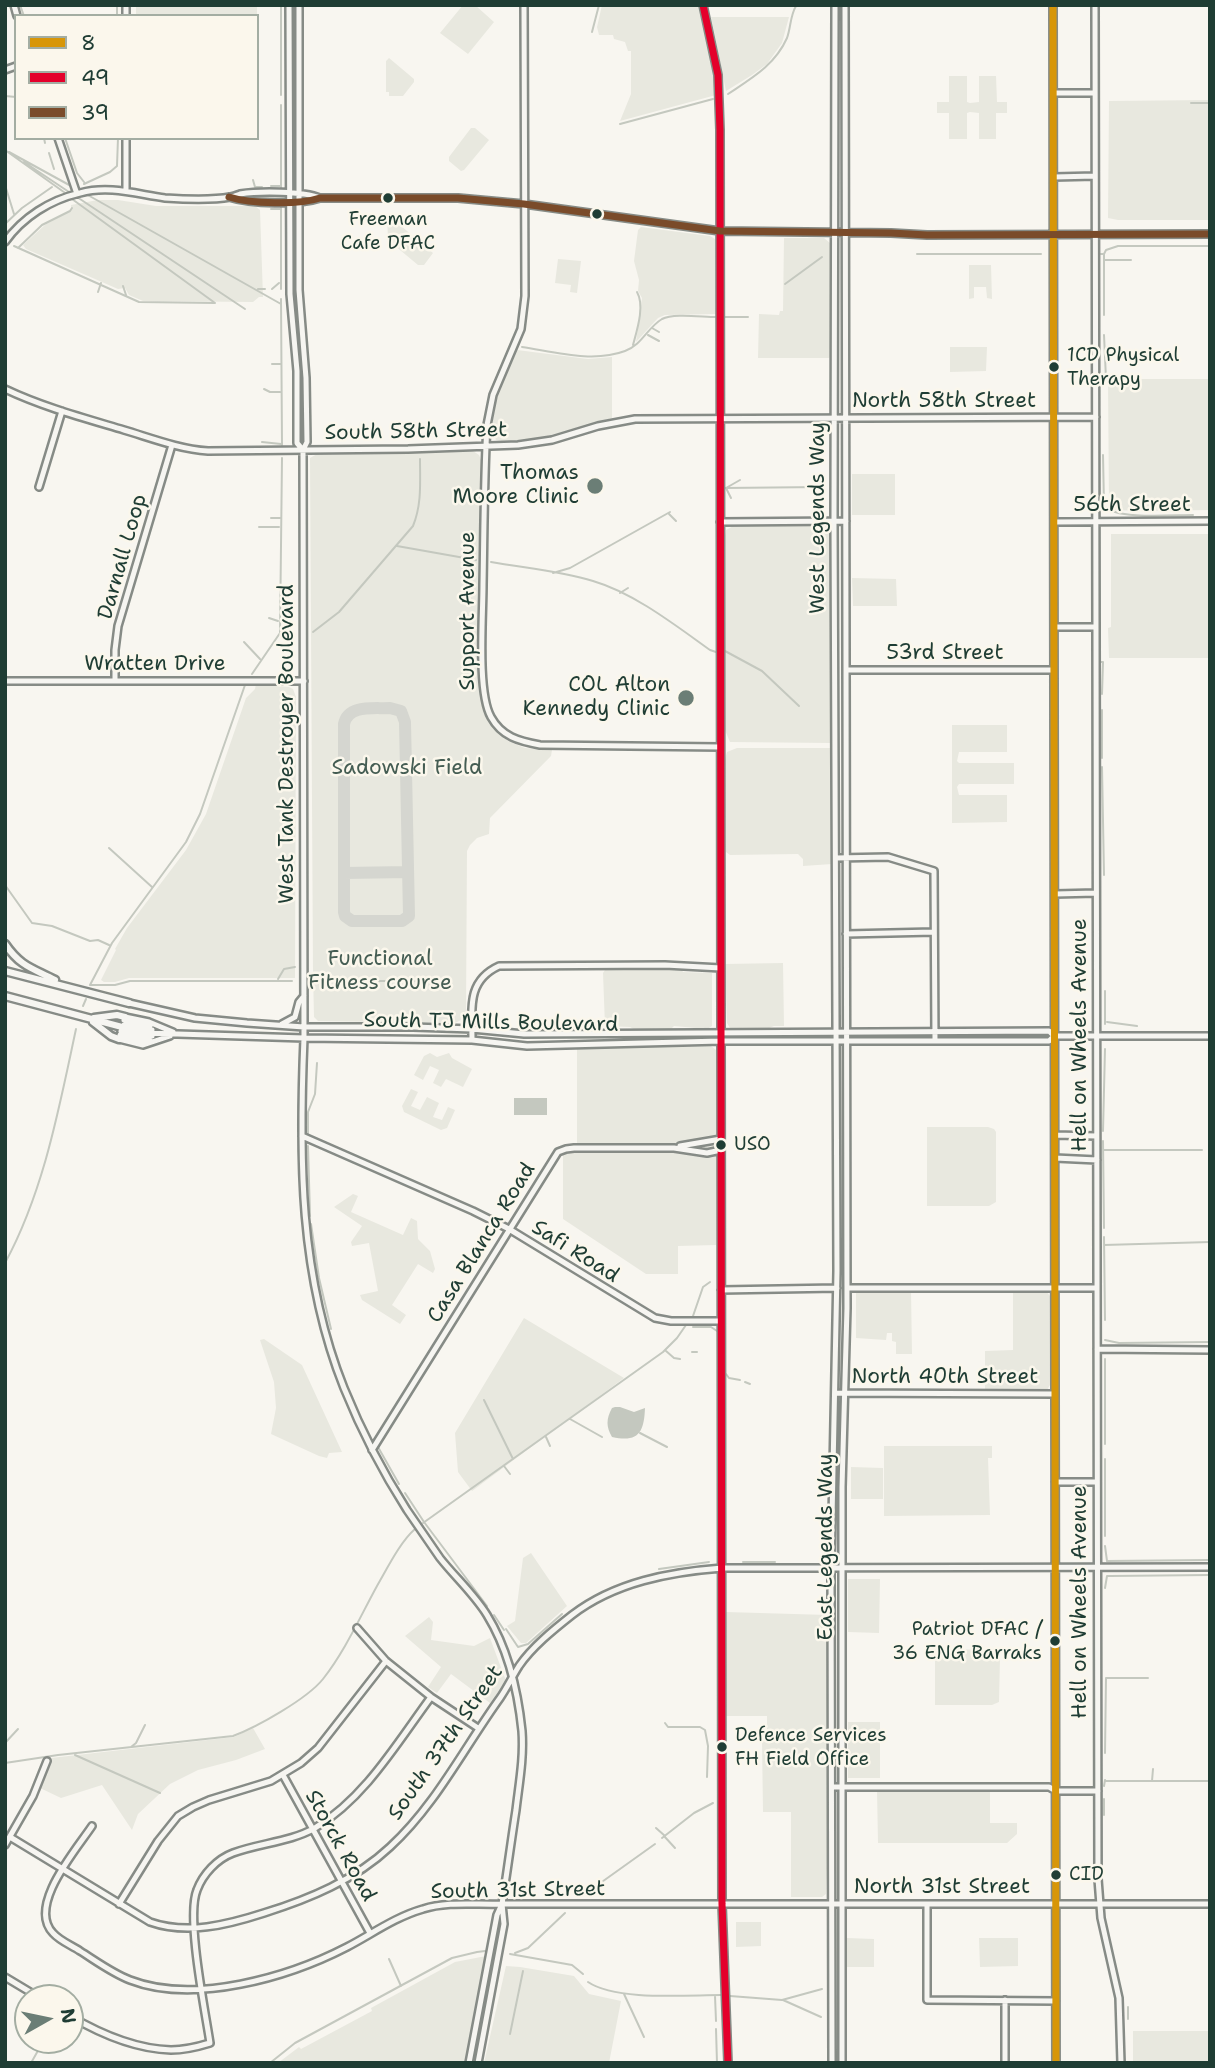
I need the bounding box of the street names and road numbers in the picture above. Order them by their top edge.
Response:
street label: North 58th Street [852,389,1036,415]
street label: South 58th Street [324,418,508,446]
street label: West Legends Way [806,422,832,614]
street label: Darnall Loop [93,491,153,623]
street label: 56th Street [1073,493,1191,519]
street label: Support Avenue [456,531,482,691]
street label: West Tank Destroyer Boulevard [275,584,301,904]
street label: 53rd Street [886,641,1004,667]
street label: Wratten Drive [84,652,226,678]
street label: Hell on Wheels Avenue [1068,918,1094,1152]
street label: South TJ Mills Boulevard [363,1008,619,1038]
street label: Casa Blanca Road [423,1158,541,1328]
street label: Safi Road [527,1215,623,1289]
street label: North 40th Street [852,1365,1038,1391]
street label: East Legends Way [814,1454,840,1640]
street label: Hell on Wheels Avenue [1068,1485,1094,1719]
street label: South 37th Street [383,1661,509,1825]
street label: Storck Road [299,1786,381,1906]
street label: North 31st Street [854,1875,1030,1901]
street label: South 31st Street [430,1877,606,1905]

